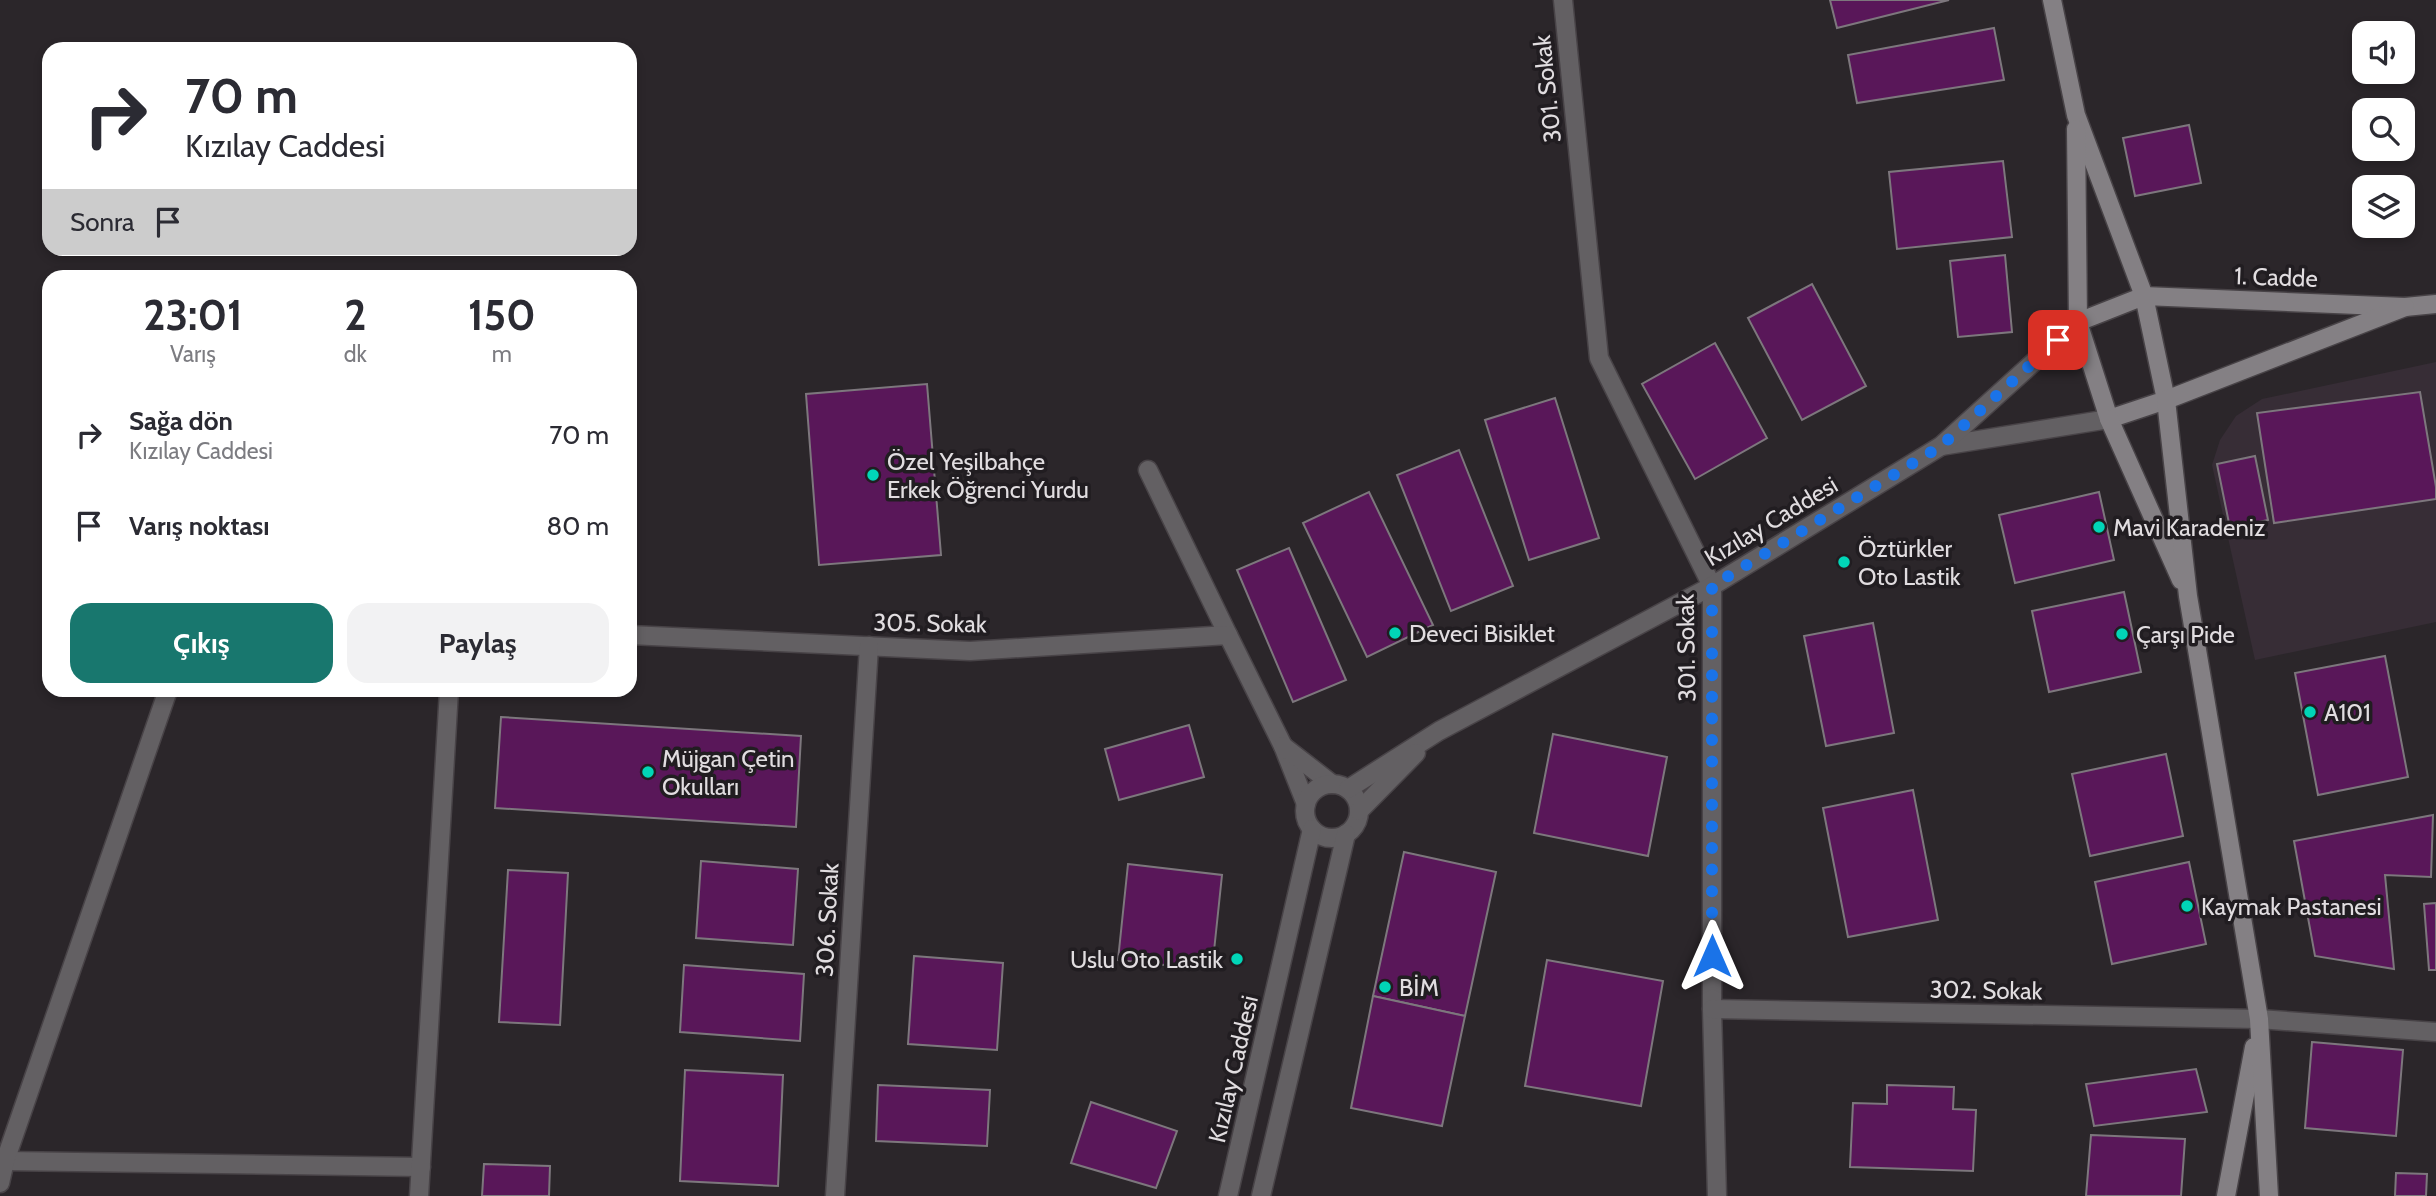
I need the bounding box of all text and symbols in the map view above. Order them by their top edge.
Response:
map controls [2352,21,2415,238]
button: sound [2352,21,2415,84]
street label: 301. Sokak [1527,34,1567,144]
text: 70 m [185,66,298,125]
icon: right [70,70,161,161]
button: search [2352,98,2415,161]
text: Kızılay Caddesi [185,126,385,165]
button: layers [2352,175,2415,238]
icon: arrive [149,203,187,241]
text: Sonra [70,206,135,238]
street label: 1. Cadde [2234,261,2318,293]
text: 23:01 [143,289,243,341]
text: 2 [344,289,366,341]
text: 150 [468,289,536,341]
pin [2028,310,2088,370]
icon: arrive [2039,321,2077,359]
text: Varış [170,340,216,368]
text: dk [344,340,367,368]
text: m [492,340,512,368]
text: Sağa dön [129,405,233,437]
icon: right [70,416,108,454]
text: 70 m [549,419,609,451]
text: Kızılay Caddesi [129,437,273,465]
place label: Özel Yeşilbahçe Erkek Öğrenci Yurdu [887,447,1089,504]
marker: Özel Yeşilbahçe Erkek Öğrenci Yurdu [865,467,881,483]
street label: Kızılay Caddesi [1699,470,1843,572]
icon: arrive [70,507,108,545]
text: Varış noktası [129,510,270,542]
text: 80 m [546,510,609,542]
place label: Mavi Karadeniz [2113,513,2265,542]
marker: Mavi Karadeniz [2091,519,2107,535]
place label: Öztürkler Oto Lastik [1858,534,1961,591]
marker: Öztürkler Oto Lastik [1836,554,1852,570]
street label: 301. Sokak [1671,593,1701,702]
button: Çıkış [70,603,333,683]
button: Paylaş [347,603,609,683]
street label: 305. Sokak [873,608,987,638]
place label: Deveci Bisiklet [1409,619,1555,648]
place label: Çarşı Pide [2136,620,2235,649]
marker: Deveci Bisiklet [1387,625,1403,641]
marker: Çarşı Pide [2114,626,2130,642]
place label: A101 [2324,698,2371,727]
marker: A101 [2302,704,2318,720]
place label: Müjgan Çetin Okulları [662,744,794,801]
marker: Müjgan Çetin Okulları [640,764,656,780]
street label: 306. Sokak [810,862,844,978]
place label: Kaymak Pastanesi [2201,892,2382,921]
marker: Kaymak Pastanesi [2179,898,2195,914]
position arrow [1675,919,1749,993]
place label: Uslu Oto Lastik [1070,945,1223,974]
marker: Uslu Oto Lastik [1229,951,1245,967]
place label: BİM [1399,973,1439,1002]
street label: 302. Sokak [1929,975,2043,1005]
marker: BİM [1377,979,1393,995]
street label: Kızılay Caddesi [1202,993,1264,1145]

